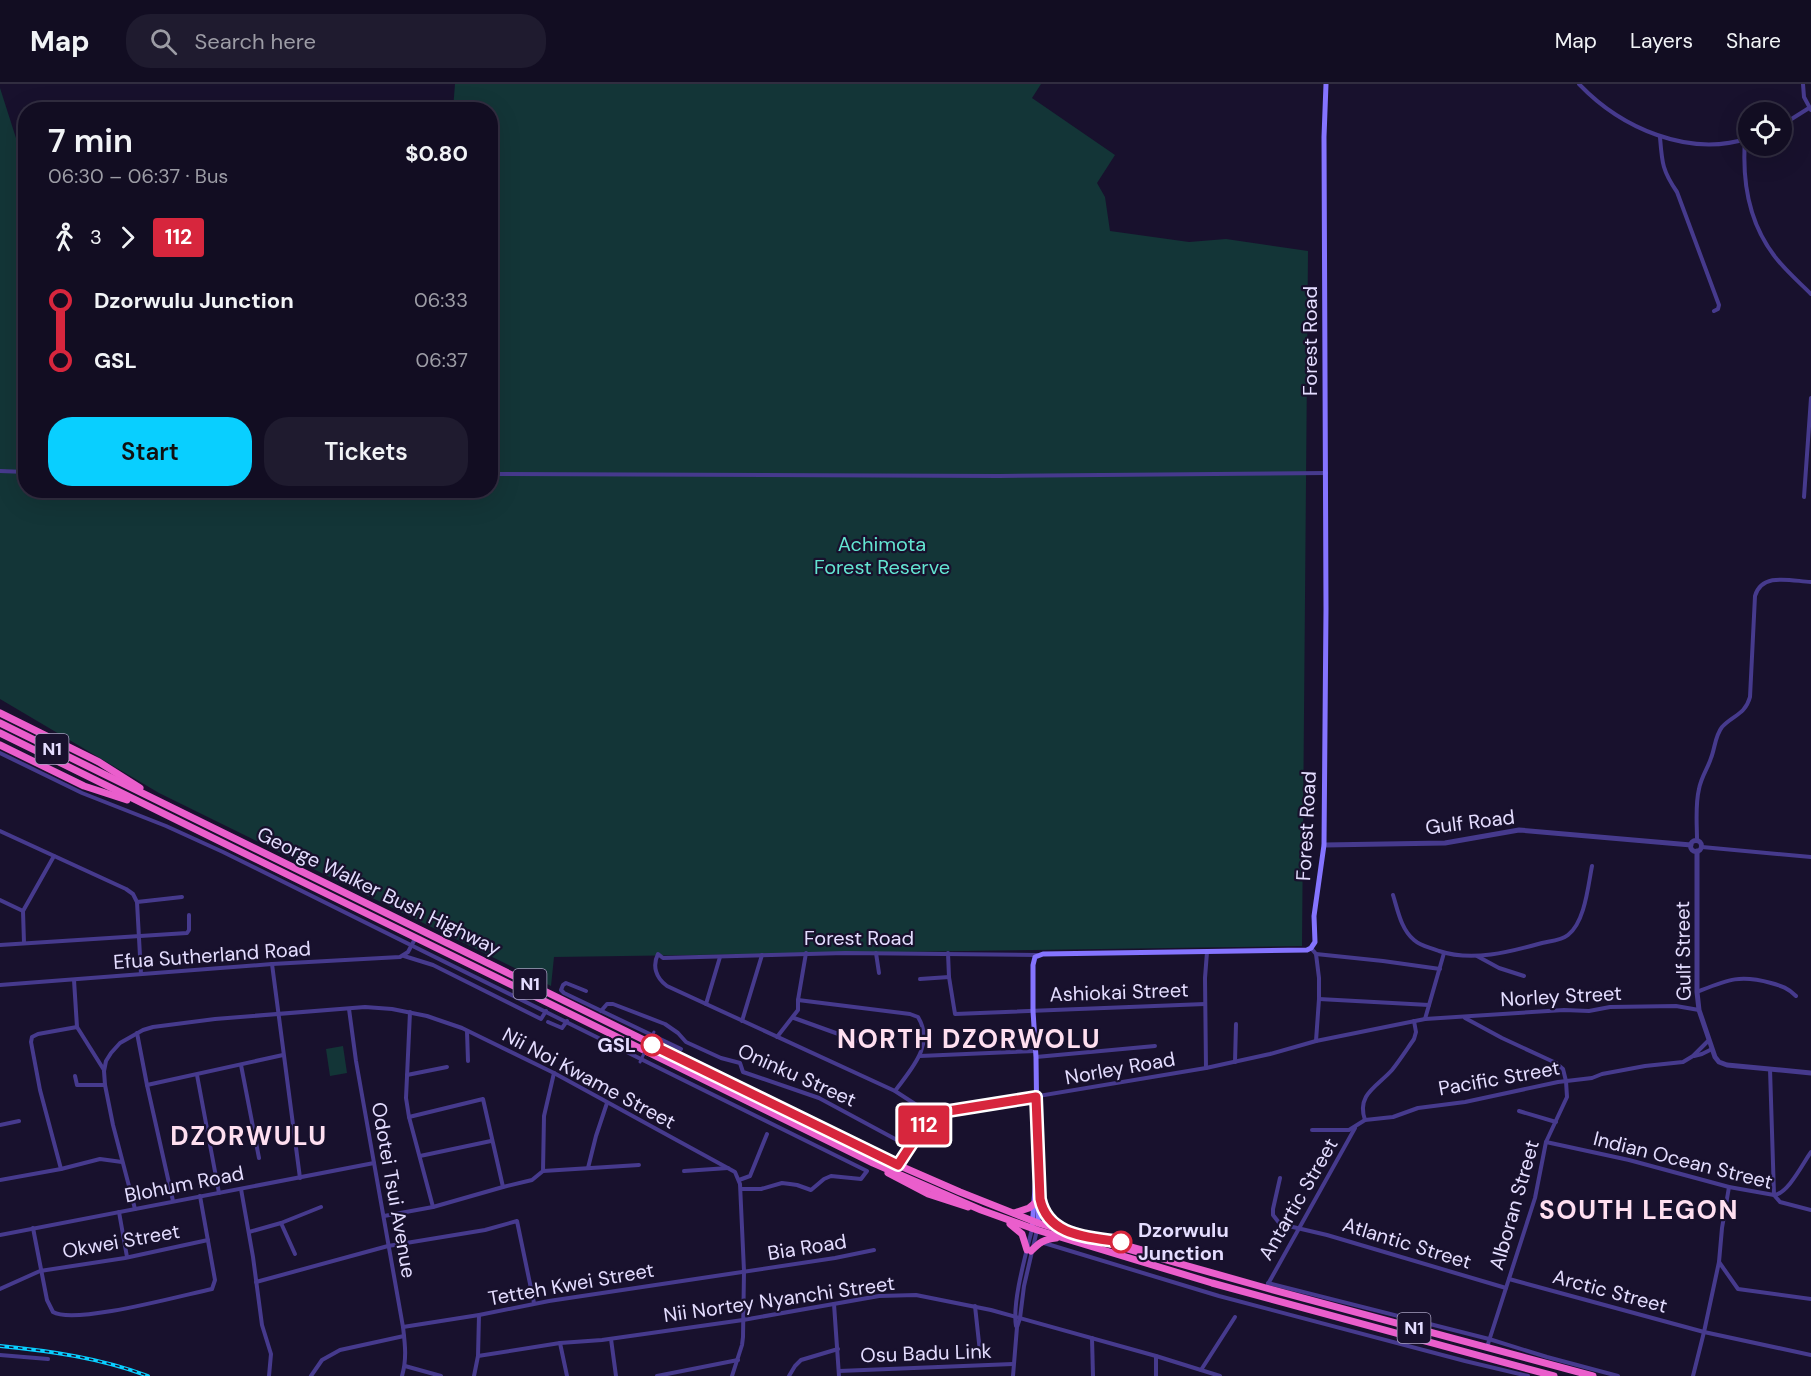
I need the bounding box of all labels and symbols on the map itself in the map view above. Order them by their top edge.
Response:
street label: Forest Road [1297,286,1323,396]
park label: Achimota Forest Reserve [814,531,950,580]
road number: N1 [36,734,68,764]
street label: Forest Road [1290,770,1322,882]
street label: Gulf Road [1424,804,1516,840]
street label: George Walker Bush Highway [253,821,505,961]
street label: Gulf Street [1669,901,1697,1001]
street label: Forest Road [804,925,914,951]
street label: Efua Sutherland Road [112,935,312,975]
road number: N1 [514,969,546,999]
street label: Ashiokai Street [1049,977,1189,1007]
street label: Norley Street [1500,980,1623,1012]
street label: Nii Noi Kwame Street [498,1021,680,1135]
district label: NORTH DZORWOLU [837,1022,1101,1056]
place label: GSL [597,1032,636,1058]
marker: GSL [641,1034,663,1056]
street label: Oninku Street [734,1037,860,1113]
street label: Norley Road [1063,1046,1177,1090]
street label: Pacific Street [1436,1054,1562,1101]
street label: Odotei Tsui Avenue [366,1100,422,1280]
line badge: 112 [890,1106,958,1144]
district label: DZORWULU [170,1119,328,1153]
street label: Indian Ocean Street [1591,1125,1775,1195]
street label: Antartic Street [1252,1133,1344,1265]
street label: Alboran Street [1483,1137,1545,1273]
street label: Blohum Road [122,1160,246,1208]
district label: SOUTH LEGON [1539,1193,1739,1227]
street label: Atlantic Street [1340,1211,1475,1275]
place label: Dzorwulu Junction [1138,1217,1229,1266]
street label: Okwei Street [60,1218,182,1264]
street label: Bia Road [766,1228,848,1266]
marker: Dzorwulu Junction [1110,1231,1132,1253]
street label: Tetteh Kwei Street [486,1257,656,1311]
street label: Arctic Street [1550,1263,1670,1319]
street label: Nii Nortey Nyanchi Street [662,1270,896,1328]
road number: N1 [1398,1313,1430,1343]
street label: Osu Badu Link [860,1338,992,1368]

